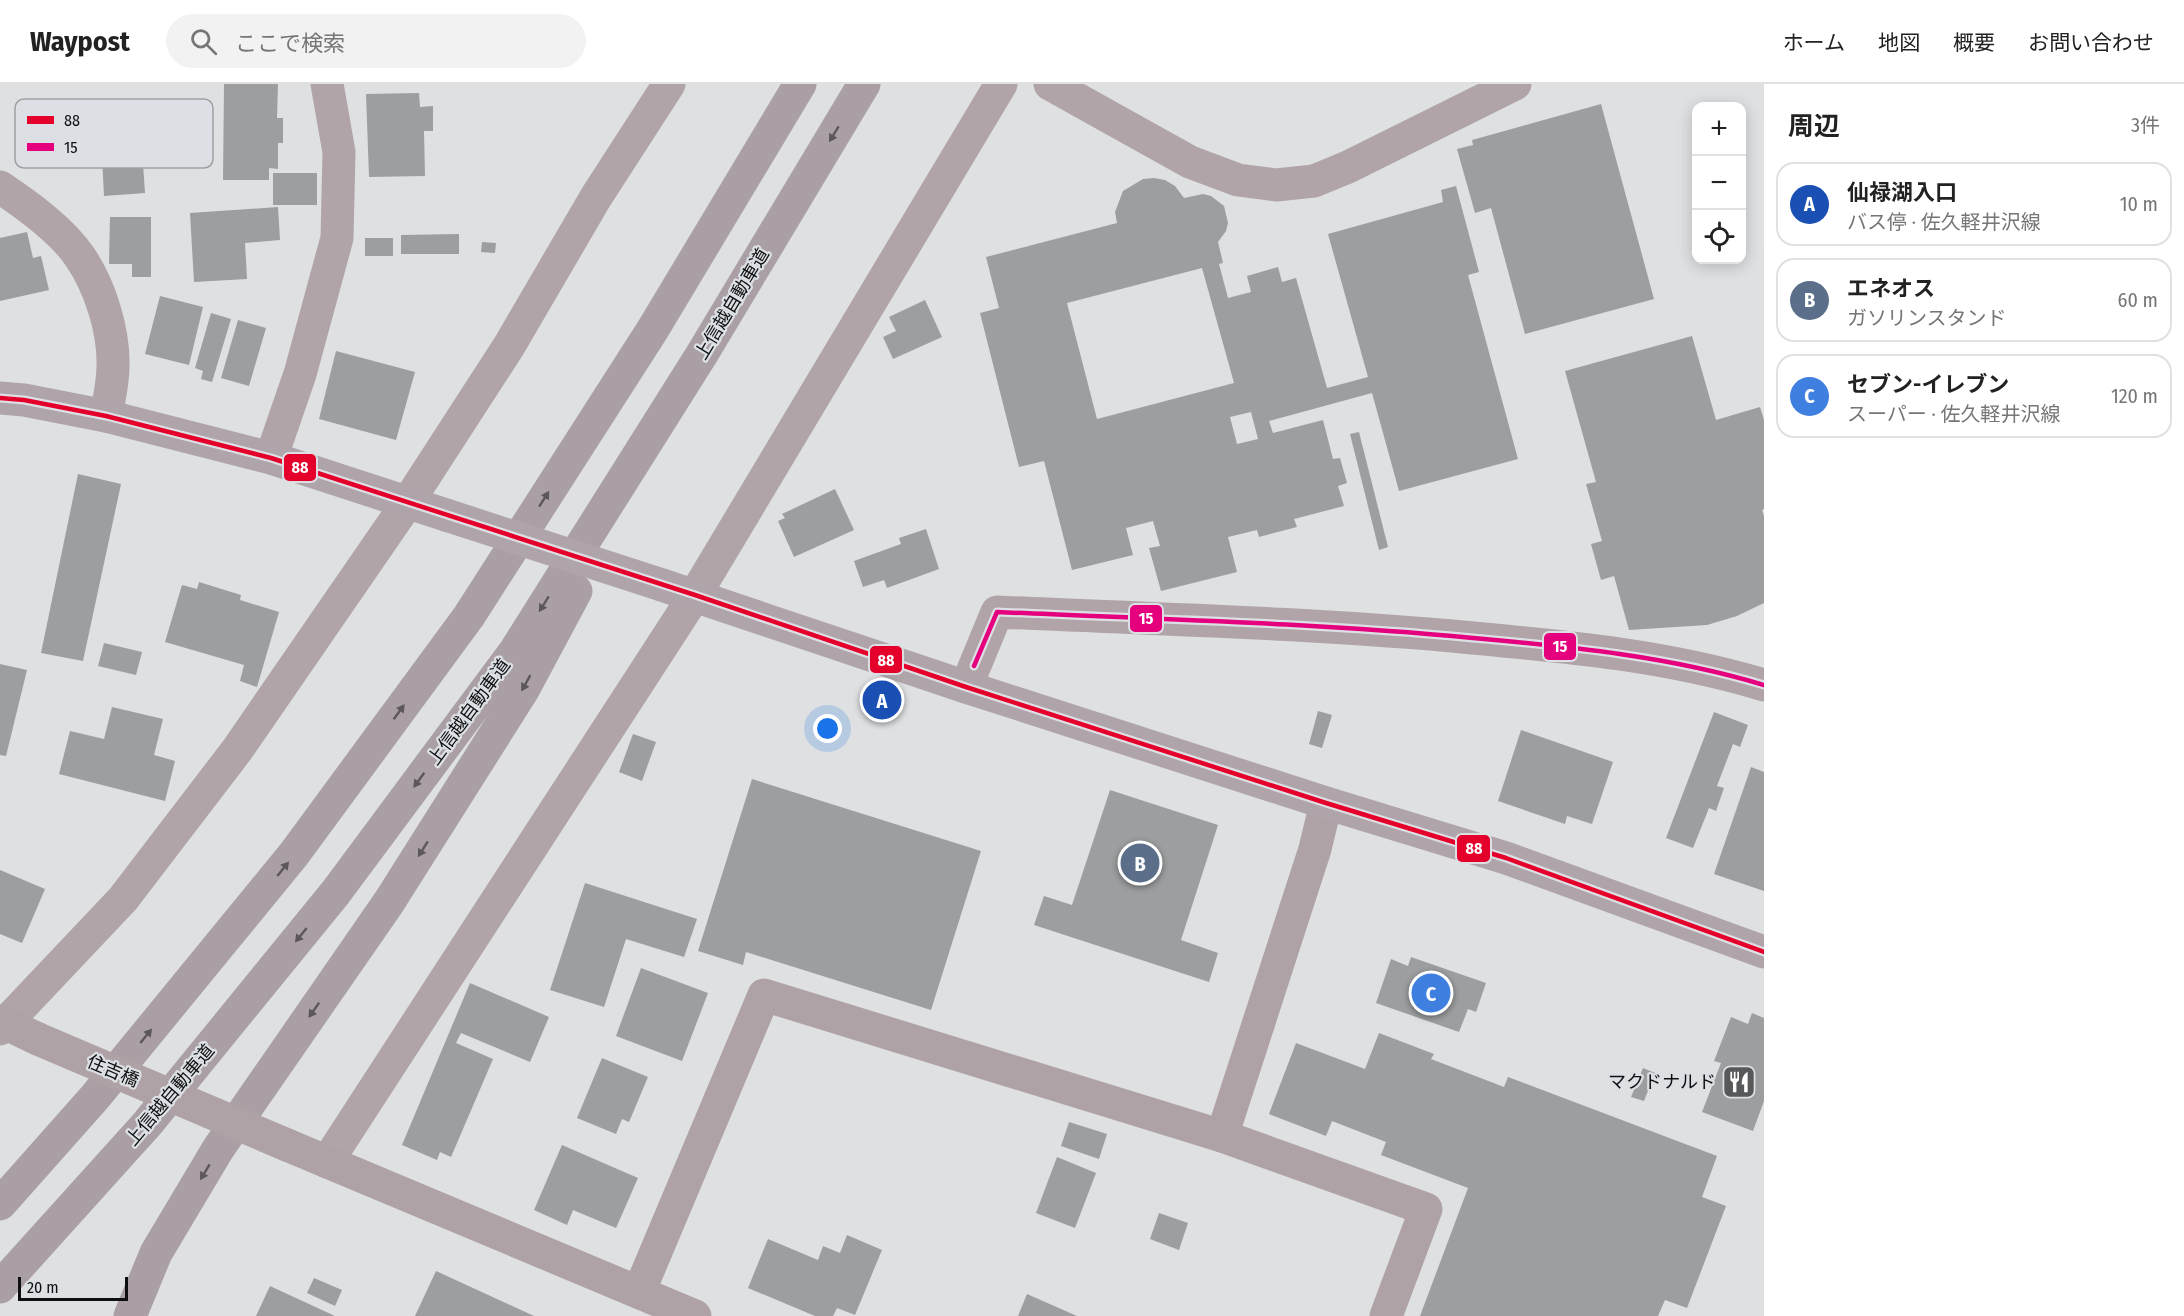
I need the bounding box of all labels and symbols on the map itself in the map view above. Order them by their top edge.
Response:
legend [15,99,213,168]
text: 88 [64,111,80,130]
one-way arrow [829,126,840,142]
text: 15 [64,138,78,157]
street label: 上信越自動車道 [690,244,774,364]
line badge: 88 [283,453,317,482]
text: 88 [292,458,309,477]
one-way arrow [538,491,549,507]
one-way arrow [539,596,550,612]
line badge: 15 [1129,604,1163,633]
text: 15 [1139,609,1153,628]
line badge: 15 [1543,632,1577,661]
text: 15 [1553,637,1567,656]
line badge: 88 [869,645,903,674]
text: 88 [878,651,895,670]
street label: 上信越自動車道 [423,655,515,769]
one-way arrow [521,675,531,692]
pin: A [862,678,902,722]
one-way arrow [392,705,404,720]
your location [813,714,842,743]
one-way arrow [413,771,425,787]
line badge: 88 [1456,834,1491,863]
text: 88 [1466,839,1483,858]
one-way arrow [418,840,429,857]
pin: B [1120,840,1160,886]
one-way arrow [276,861,289,877]
one-way arrow [295,927,308,942]
pin: C [1412,970,1450,1016]
one-way arrow [308,1001,320,1017]
one-way arrow [139,1028,152,1044]
street label: 上信越自動車道 [121,1040,219,1150]
street label: 住吉橋 [84,1050,142,1092]
restaurant icon: マクドナルド [1721,1064,1757,1100]
place label: マクドナルド [1608,1071,1716,1093]
one-way arrow [199,1163,210,1180]
scale bar [18,1274,128,1302]

